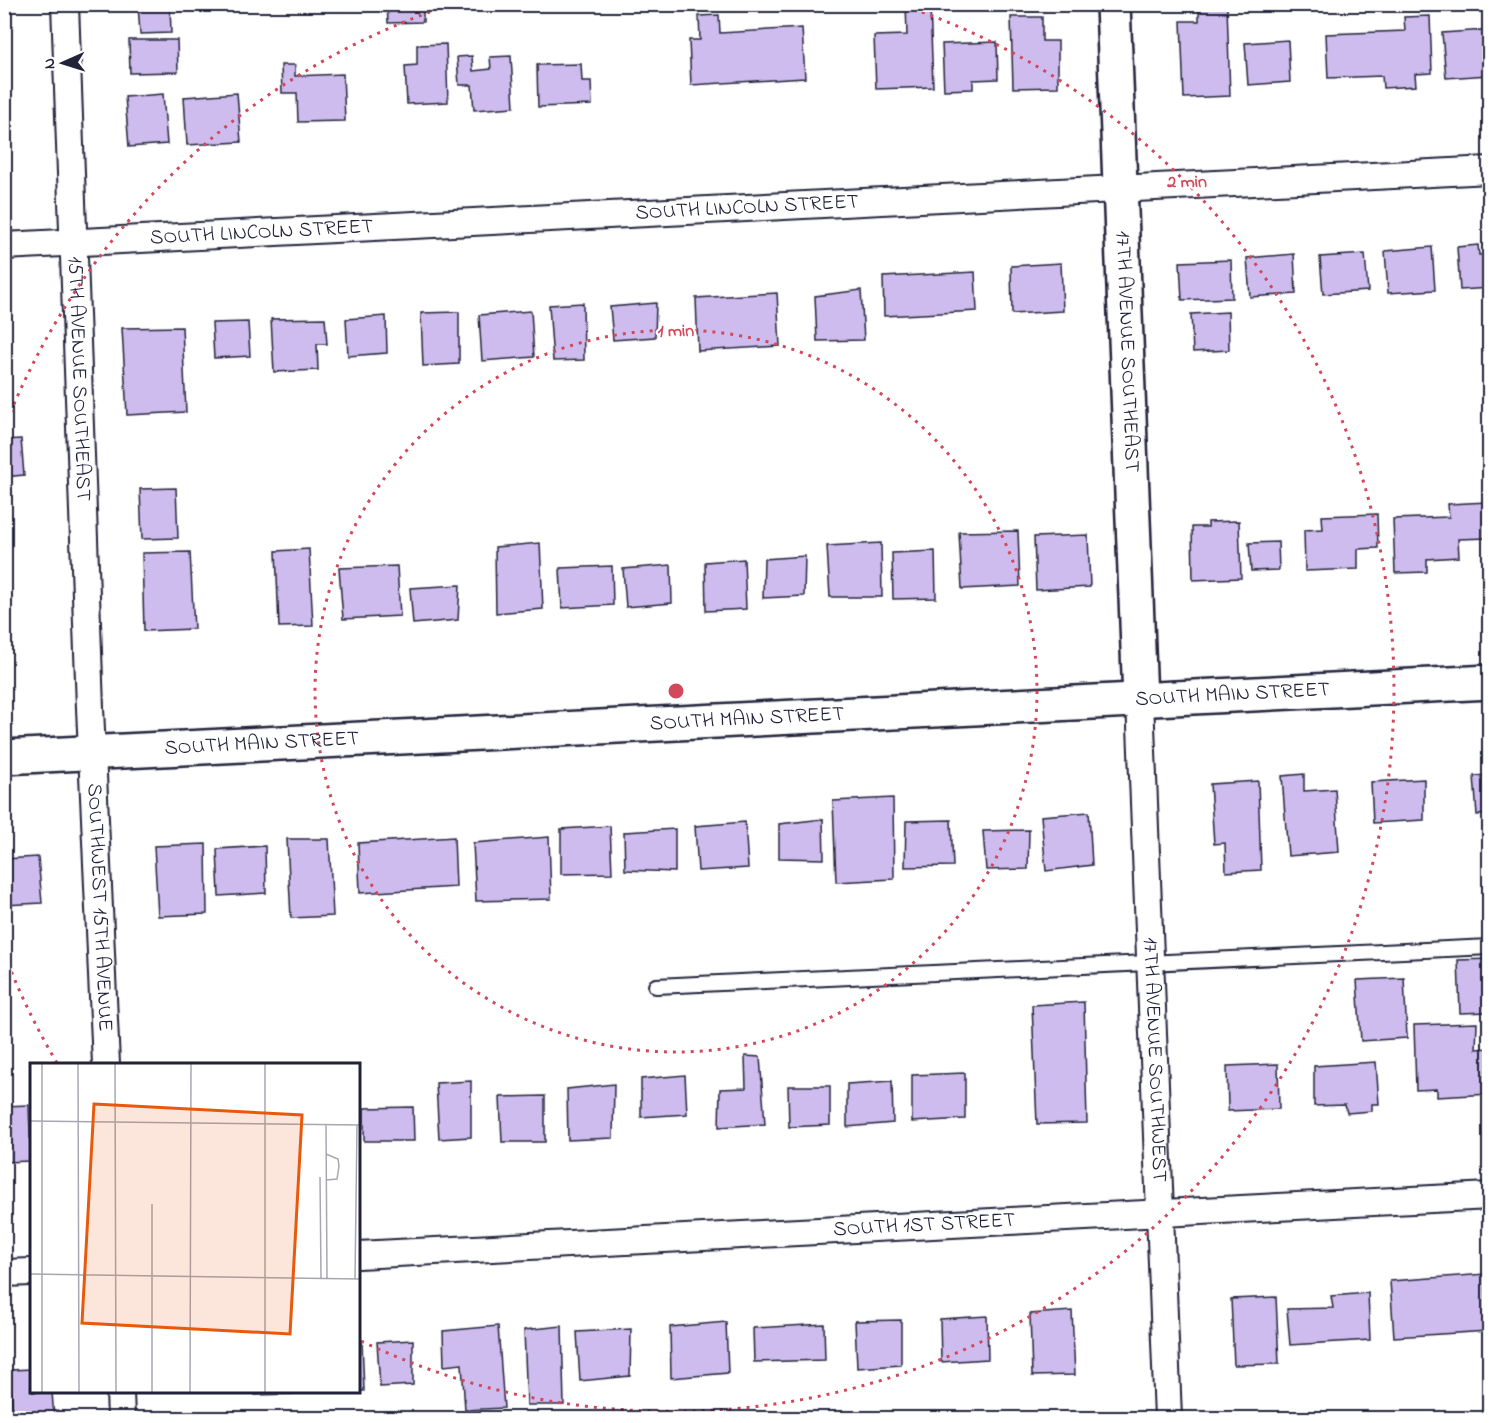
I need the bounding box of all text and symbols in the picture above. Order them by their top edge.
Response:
north arrow [33,33,93,93]
text: N [38,57,62,70]
text: 2 min [1166,170,1207,196]
street label: SOUTH LINCOLN STREET [635,187,859,229]
street label: SOUTH LINCOLN STREET [149,212,374,254]
street label: 17TH AVENUE SOUTHEAST [1107,230,1146,473]
street label: 15TH AVENUE SOUTHEAST [59,256,98,502]
text: 1 min [658,319,694,345]
street label: SOUTH MAIN STREET [1134,675,1330,715]
centre of rings [666,681,686,701]
street label: SOUTH MAIN STREET [649,700,845,739]
street label: SOUTH MAIN STREET [164,724,360,764]
street label: SOUTHWEST 15TH AVENUE [78,783,120,1032]
street label: 17TH AVENUE SOUTHWEST [1134,937,1174,1183]
inset map [30,1063,360,1393]
street label: SOUTH 1ST STREET [832,1206,1016,1245]

